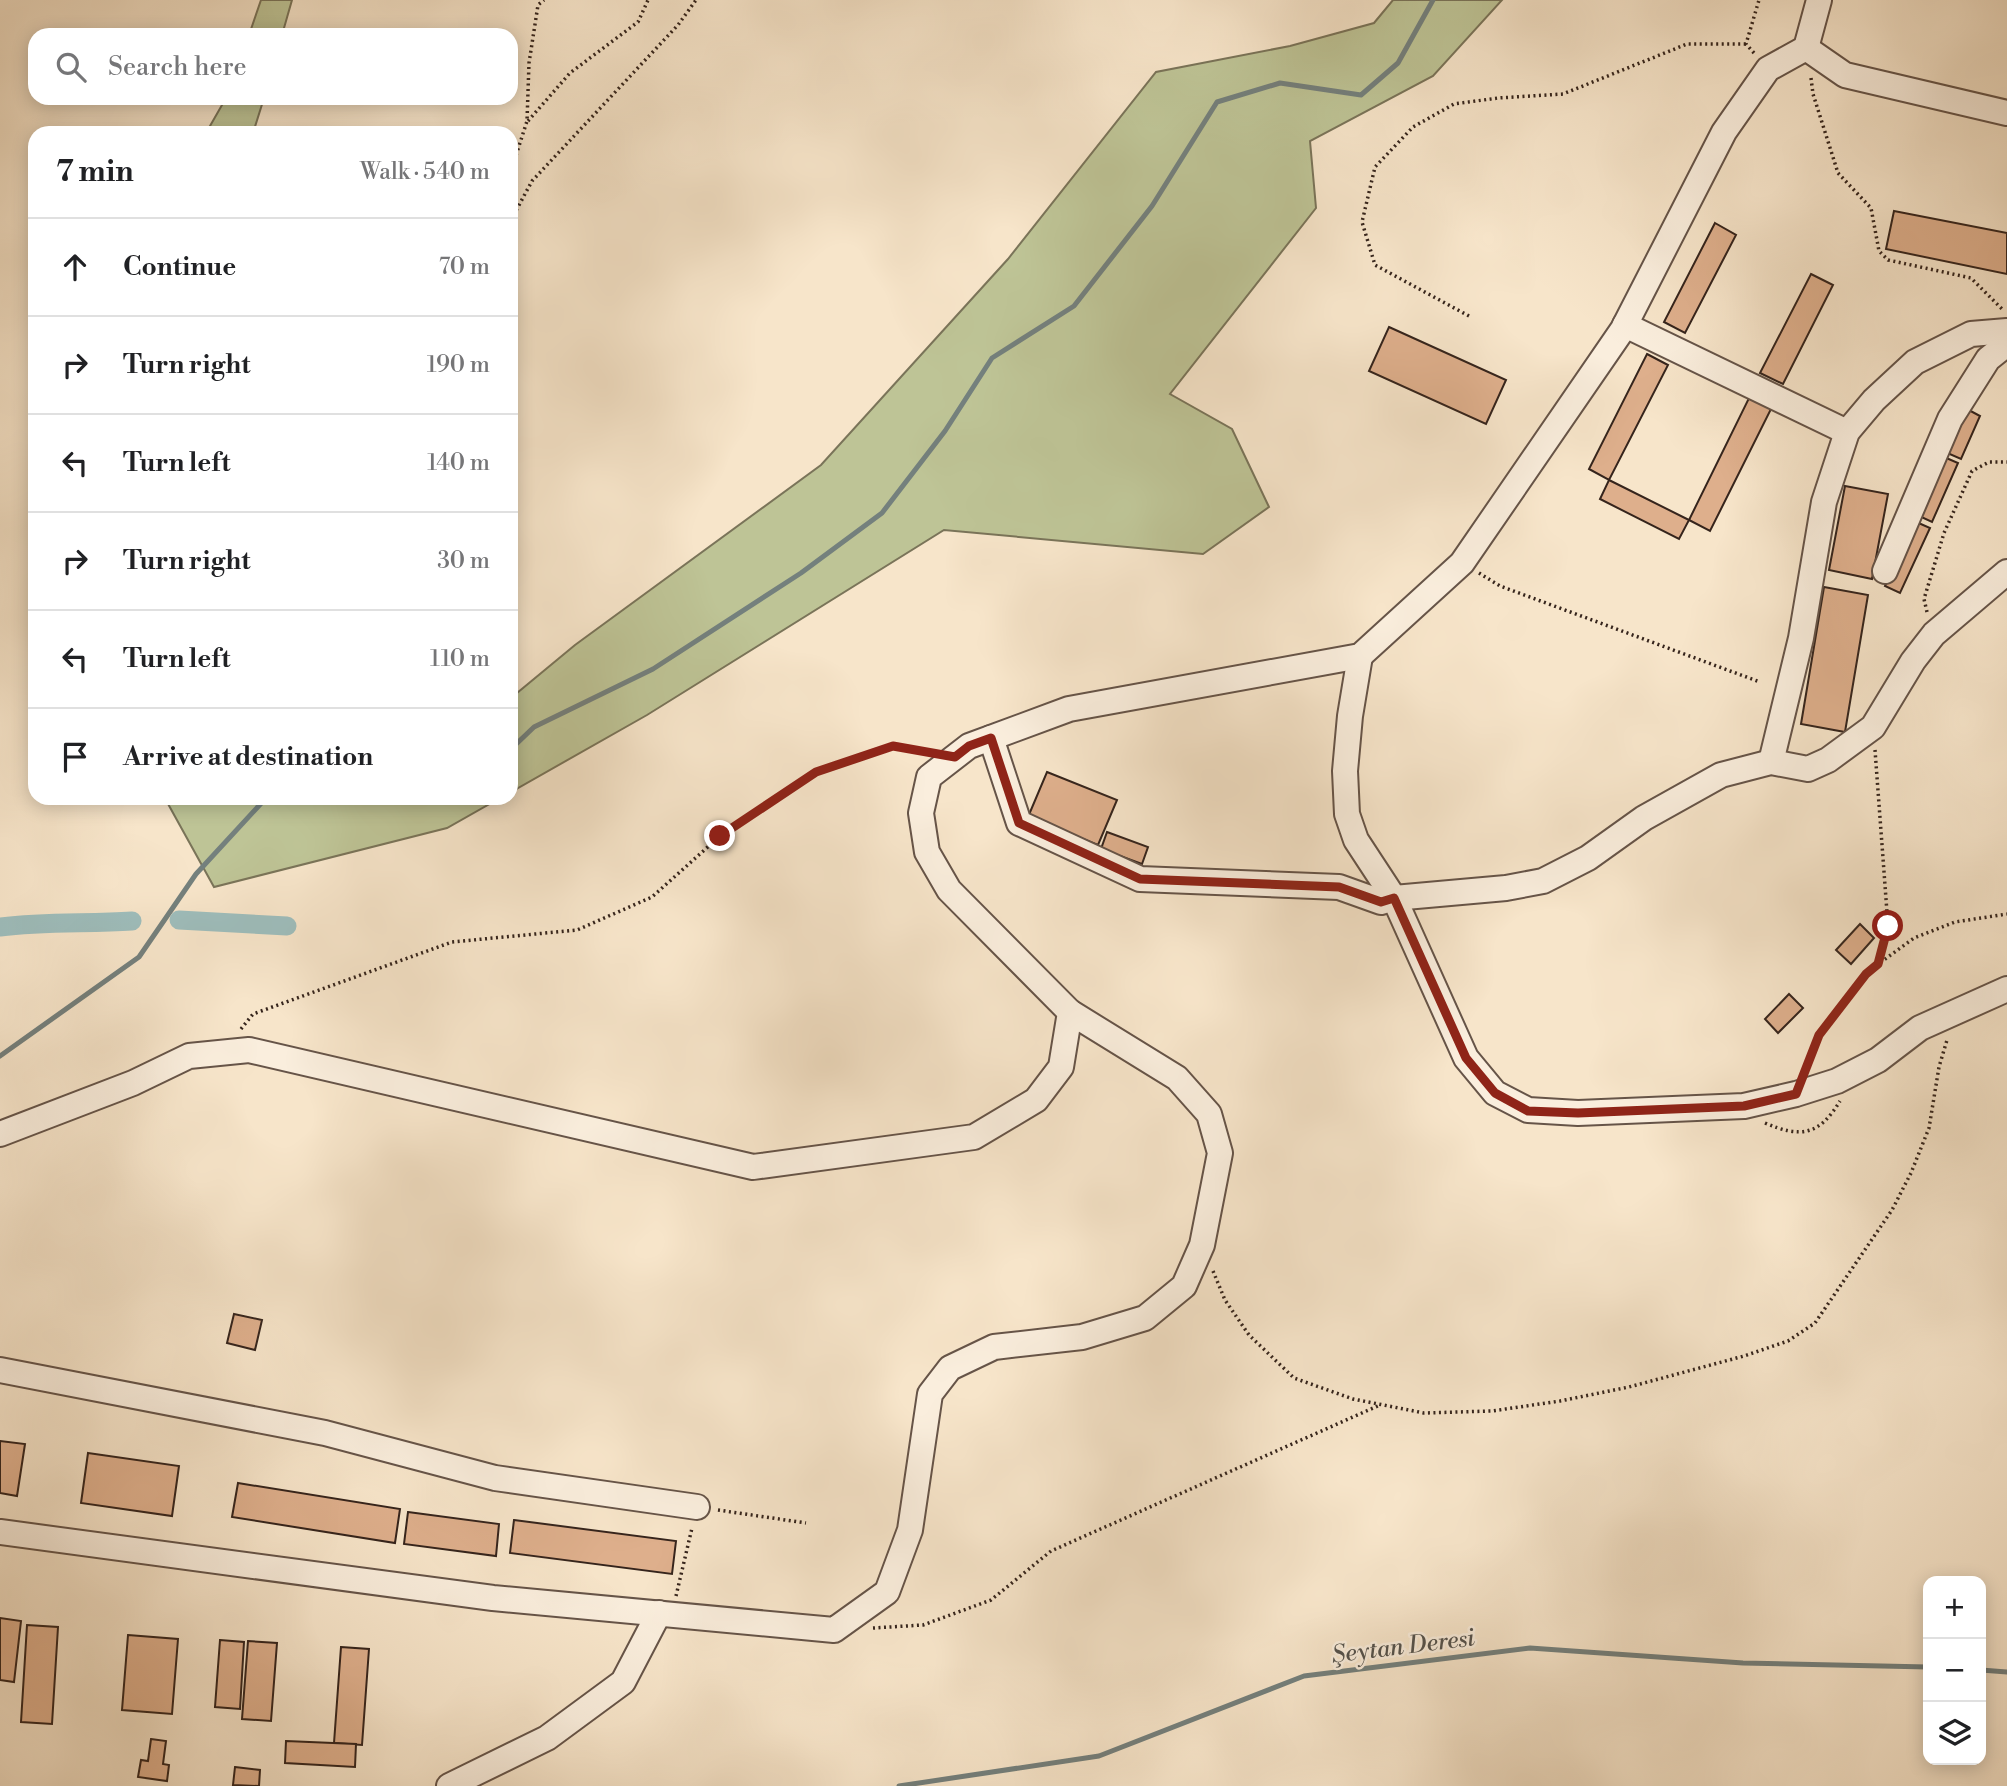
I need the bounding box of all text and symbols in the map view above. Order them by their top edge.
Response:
search box [28,28,518,105]
icon: search [52,48,90,86]
text: Search here [108,51,247,83]
text: 7 min [56,153,134,191]
text: Walk · 540 m [360,158,490,186]
icon: ahead [56,248,94,286]
text: Continue [123,251,236,283]
text: 70 m [439,253,490,281]
icon: right [56,346,94,384]
text: Turn right [123,349,251,381]
text: 190 m [427,351,490,379]
icon: left [56,444,94,482]
text: Turn left [123,447,231,479]
text: 140 m [427,449,490,477]
icon: right [56,542,94,580]
text: Turn right [123,545,251,577]
text: 30 m [437,547,490,575]
icon: left [56,640,94,678]
text: Turn left [123,643,231,675]
text: 110 m [430,645,490,673]
icon: arrive [56,738,94,776]
text: Arrive at destination [123,741,373,773]
route end [704,820,735,851]
route start [1872,910,1903,941]
map controls [1923,1576,1986,1765]
button: + [1923,1576,1986,1639]
water label: Şeytan Deresi [1330,1623,1477,1671]
button: − [1923,1639,1986,1702]
button: layers [1923,1702,1986,1765]

